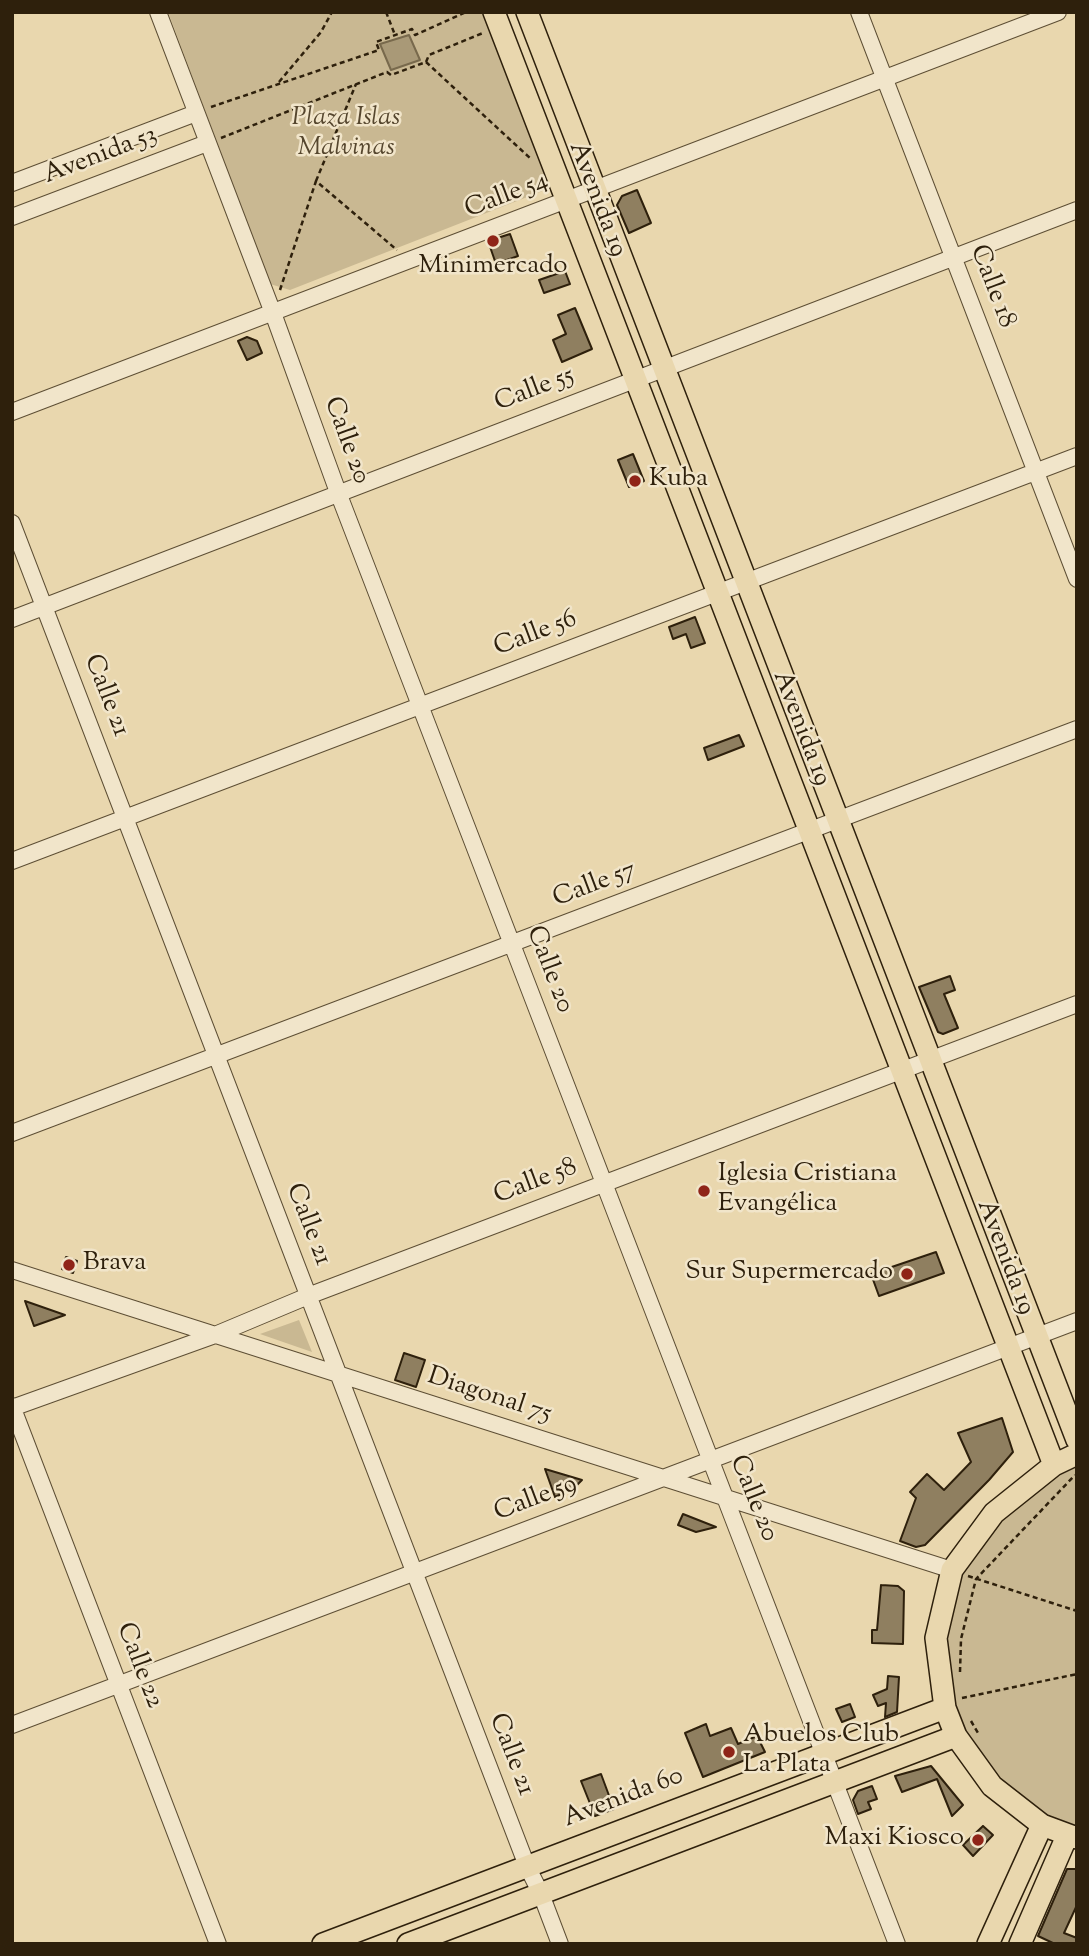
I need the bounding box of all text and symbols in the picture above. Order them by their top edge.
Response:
park label: Plaza Islas Malvinas [292,104,400,166]
street label: Avenida 53 [40,121,162,193]
street label: Avenida 19 [560,138,632,262]
street label: Calle 54 [461,167,553,227]
marker: Minimercado [485,233,501,249]
street label: Calle 18 [961,241,1021,333]
place label: Minimercado [418,252,568,284]
street label: Calle 55 [491,362,579,420]
street label: Calle 20 [315,393,375,489]
place label: Kuba [649,465,708,497]
marker: Kuba [627,473,643,489]
street label: Calle 56 [490,605,582,665]
street label: Calle 21 [75,651,135,741]
street label: Avenida 19 [764,667,836,791]
street label: Calle 57 [549,856,641,916]
street label: Calle 20 [517,922,579,1018]
street label: Calle 58 [490,1153,582,1213]
place label: Iglesia Cristiana Evangélica [718,1160,897,1222]
street label: Calle 21 [277,1180,337,1270]
marker: Iglesia Cristiana Evangélica [696,1183,712,1199]
street label: Avenida 19 [968,1196,1040,1320]
place label: Brava [83,1249,146,1281]
marker: Brava [61,1257,77,1273]
place label: Sur Supermercado [685,1258,893,1290]
marker: Sur Supermercado [899,1266,915,1282]
street label: Diagonal 75 [423,1362,555,1432]
street label: Calle 20 [721,1451,783,1547]
street label: Calle 59 [490,1470,582,1530]
street label: Calle 22 [108,1619,168,1713]
street label: Calle 21 [480,1710,540,1800]
place label: Abuelos Club La Plata [743,1721,899,1782]
marker: Abuelos Club La Plata [721,1744,737,1760]
street label: Avenida 60 [560,1762,688,1836]
place label: Maxi Kiosco [824,1824,964,1856]
marker: Maxi Kiosco [970,1832,986,1848]

